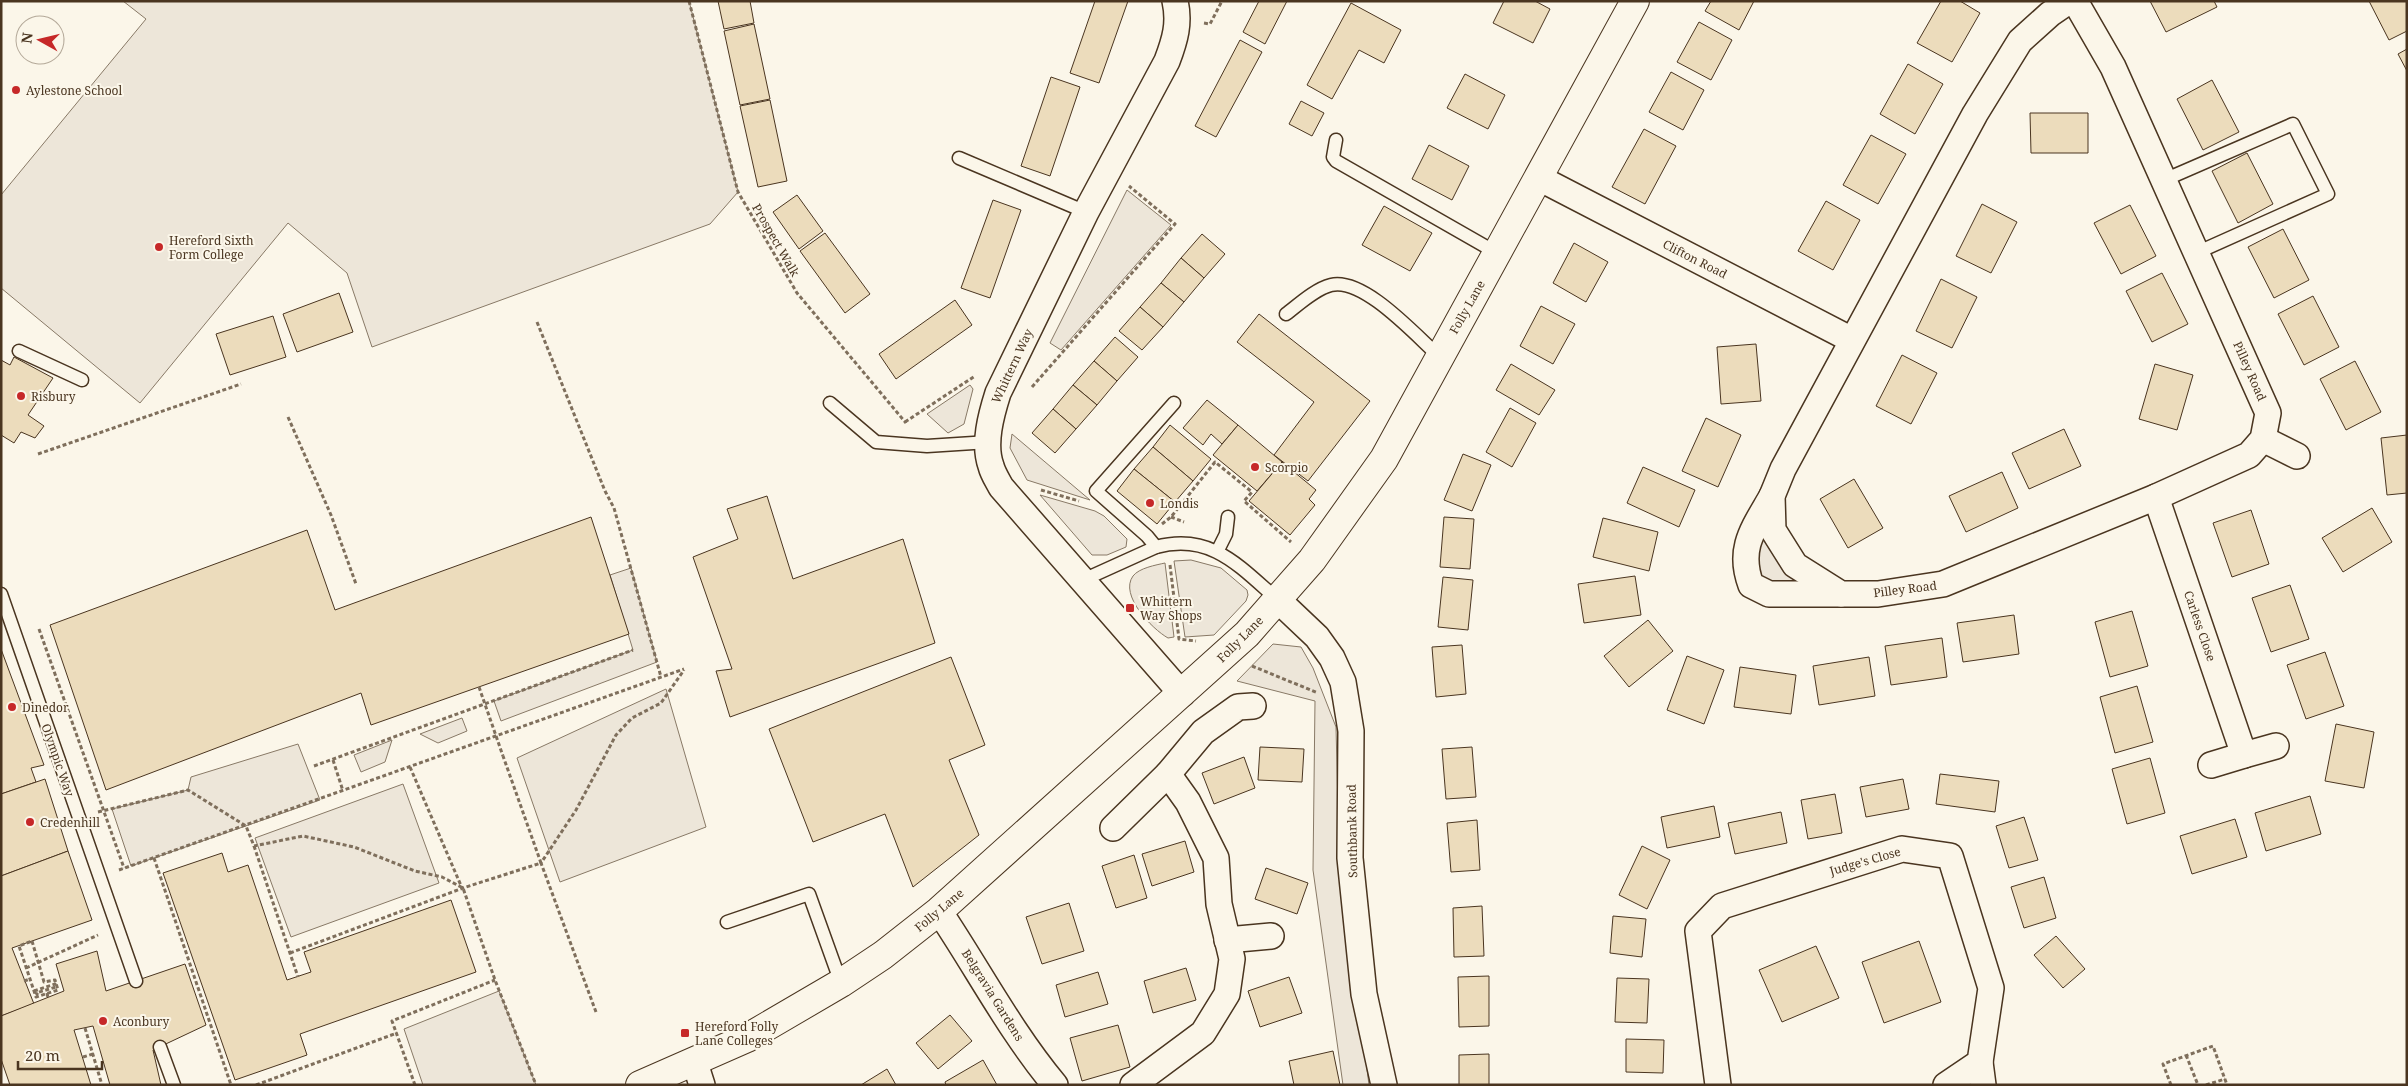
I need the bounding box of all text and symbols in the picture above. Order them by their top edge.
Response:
north arrow [15,15,65,65]
text: N [16,31,37,45]
place label: Aylestone School [26,82,123,99]
marker: Aylestone School [10,84,22,96]
street label: Prospect Walk [748,200,804,280]
place label: Hereford Sixth Form College [169,232,254,263]
street label: Clifton Road [1660,235,1731,283]
marker: Hereford Sixth Form College [153,241,165,253]
street label: Folly Lane [1445,277,1489,337]
street label: Whittern Way [987,326,1037,406]
street label: Pilley Road [2229,338,2271,404]
place label: Risbury [31,388,76,405]
marker: Risbury [15,390,27,402]
place label: Scorpio [1265,459,1308,476]
marker: Scorpio [1249,461,1261,473]
place label: Londis [1160,495,1199,512]
marker: Londis [1144,497,1156,509]
street label: Pilley Road [1872,577,1938,601]
street label: Carless Close [2180,588,2220,664]
place label: Whittern Way Shops [1140,593,1202,624]
marker: Whittern Way Shops [1124,602,1136,614]
street label: Folly Lane [1213,612,1267,666]
place label: Dinedor [22,699,69,716]
marker: Dinedor [6,701,18,713]
street label: Olympic Way [38,721,78,799]
street label: Southbank Road [1343,783,1361,878]
place label: Credenhill [40,814,100,831]
marker: Credenhill [24,816,36,828]
street label: Judge's Close [1827,843,1903,880]
street label: Folly Lane [911,884,967,936]
street label: Belgravia Gardens [958,946,1028,1044]
place label: Aconbury [113,1013,169,1030]
marker: Aconbury [97,1015,109,1027]
place label: Hereford Folly Lane Colleges [695,1018,778,1049]
marker: Hereford Folly Lane Colleges [679,1027,691,1039]
scale bar [18,1038,101,1070]
text: 20 m [25,1045,60,1065]

